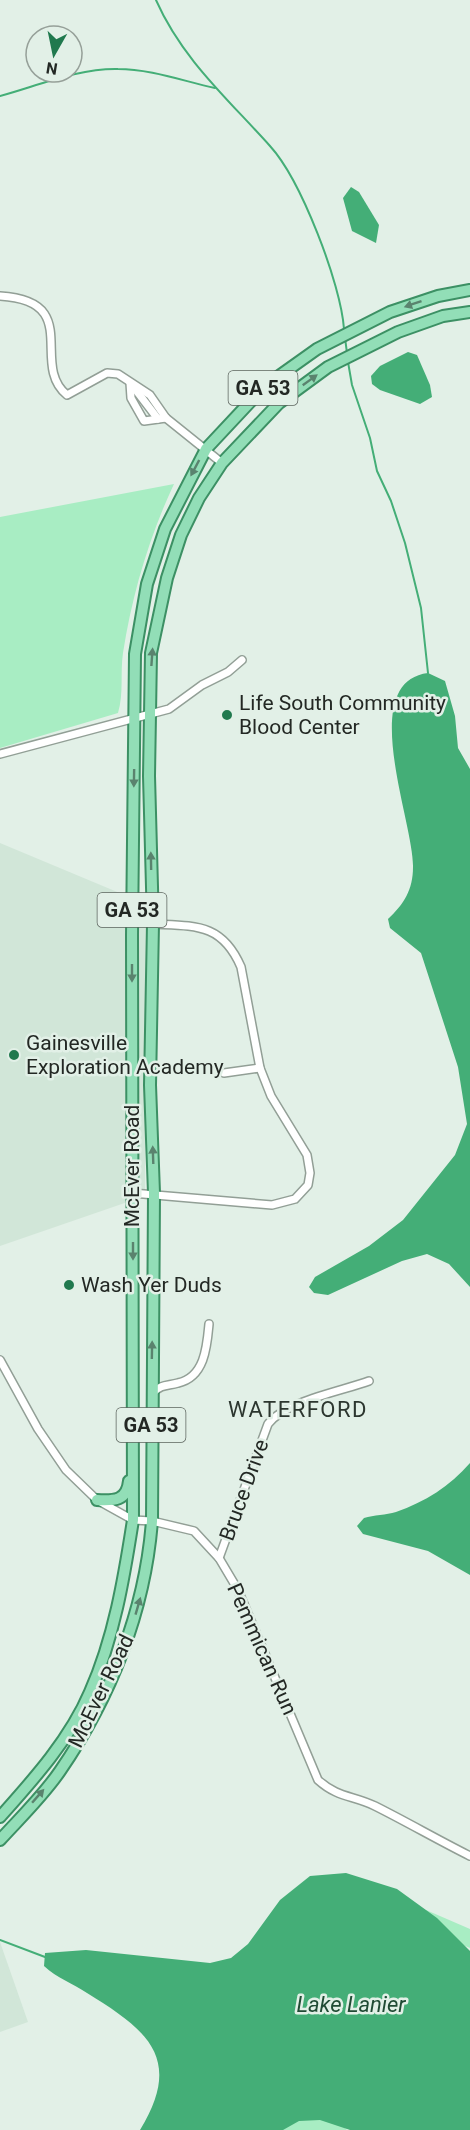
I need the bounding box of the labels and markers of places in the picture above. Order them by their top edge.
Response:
place label: Life South Community Blood Center [239,691,446,739]
marker: Life South Community Blood Center [220,708,234,722]
place label: Gainesville Exploration Academy [26,1031,224,1079]
marker: Gainesville Exploration Academy [7,1048,21,1062]
place label: Wash Yer Duds [81,1273,222,1297]
marker: Wash Yer Duds [62,1278,76,1292]

